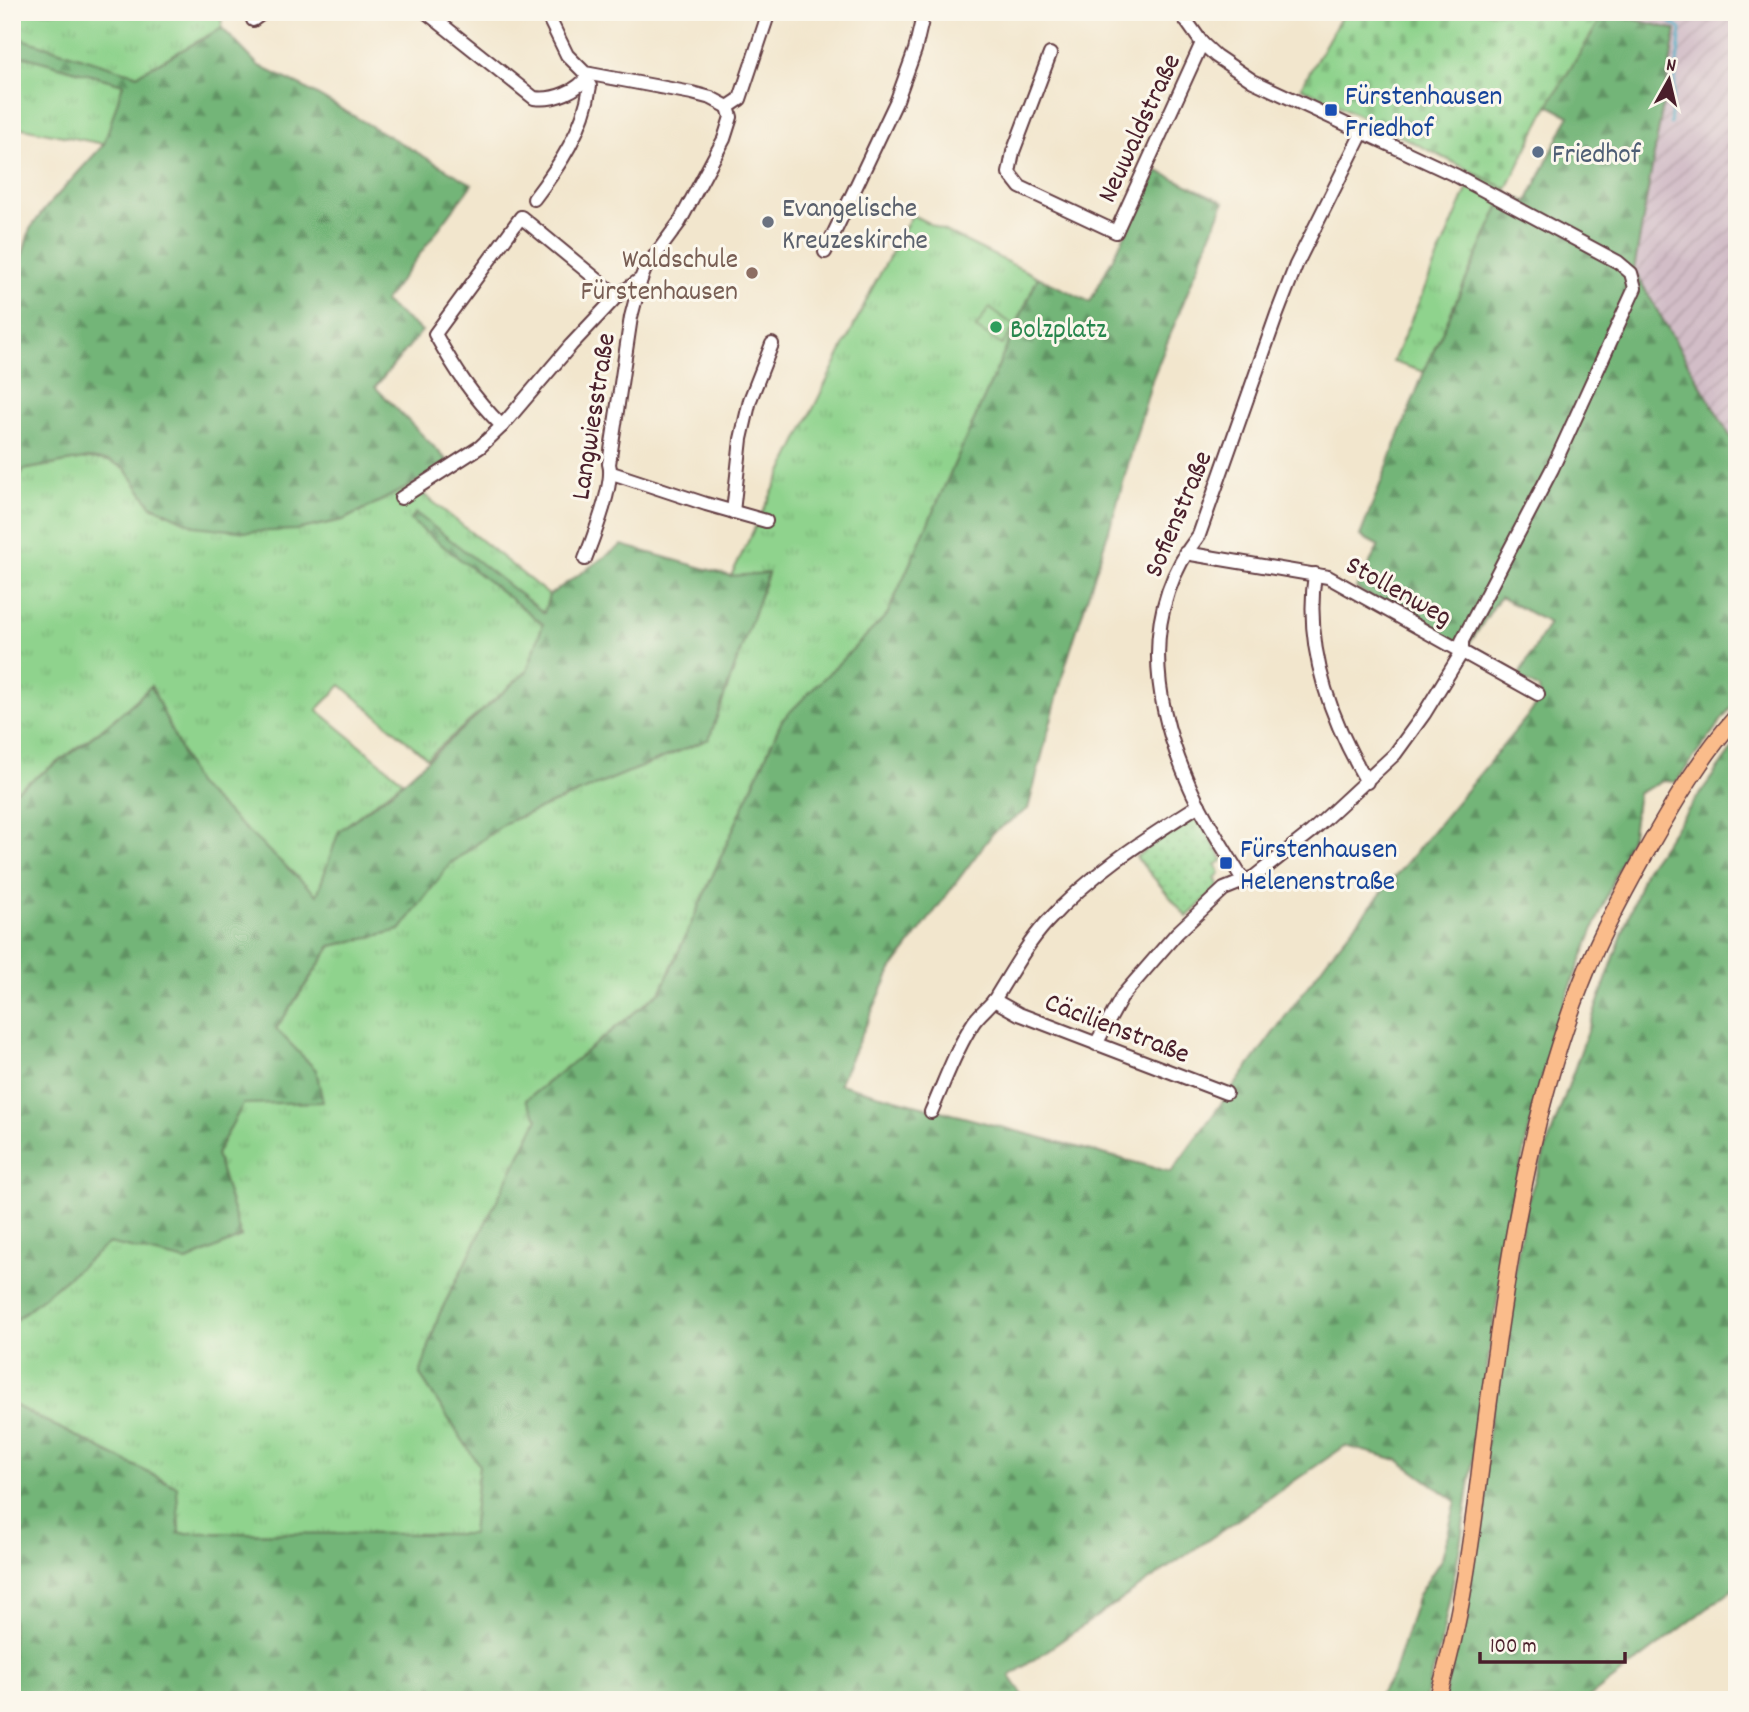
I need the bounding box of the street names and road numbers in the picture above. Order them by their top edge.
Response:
street label: Neuwaldstraße [1090,48,1194,210]
street label: Langwiesstraße [563,331,629,503]
street label: Sofienstraße [1136,445,1225,585]
street label: Stollenweg [1337,548,1458,639]
street label: Cäcilienstraße [1038,985,1195,1077]

